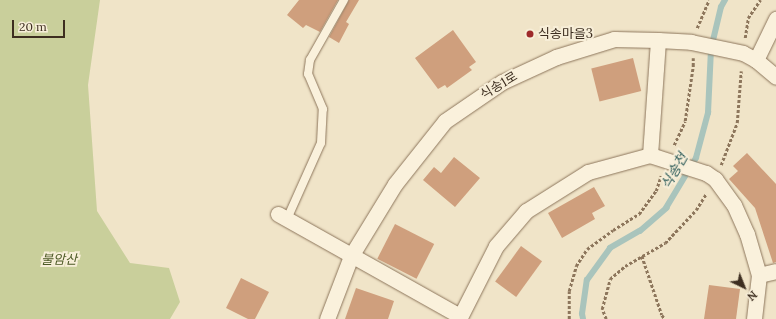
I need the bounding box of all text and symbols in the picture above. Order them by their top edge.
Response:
scale bar [14,12,67,38]
text: 20 m [19,19,47,34]
place label: 식송마을3 [538,26,593,42]
marker: 식송마을3 [525,29,535,39]
street label: 식송1로 [478,69,520,103]
water label: 식송천 [657,150,691,192]
park label: 불암산 [41,252,77,268]
north arrow [724,267,764,307]
text: N [744,288,760,304]

